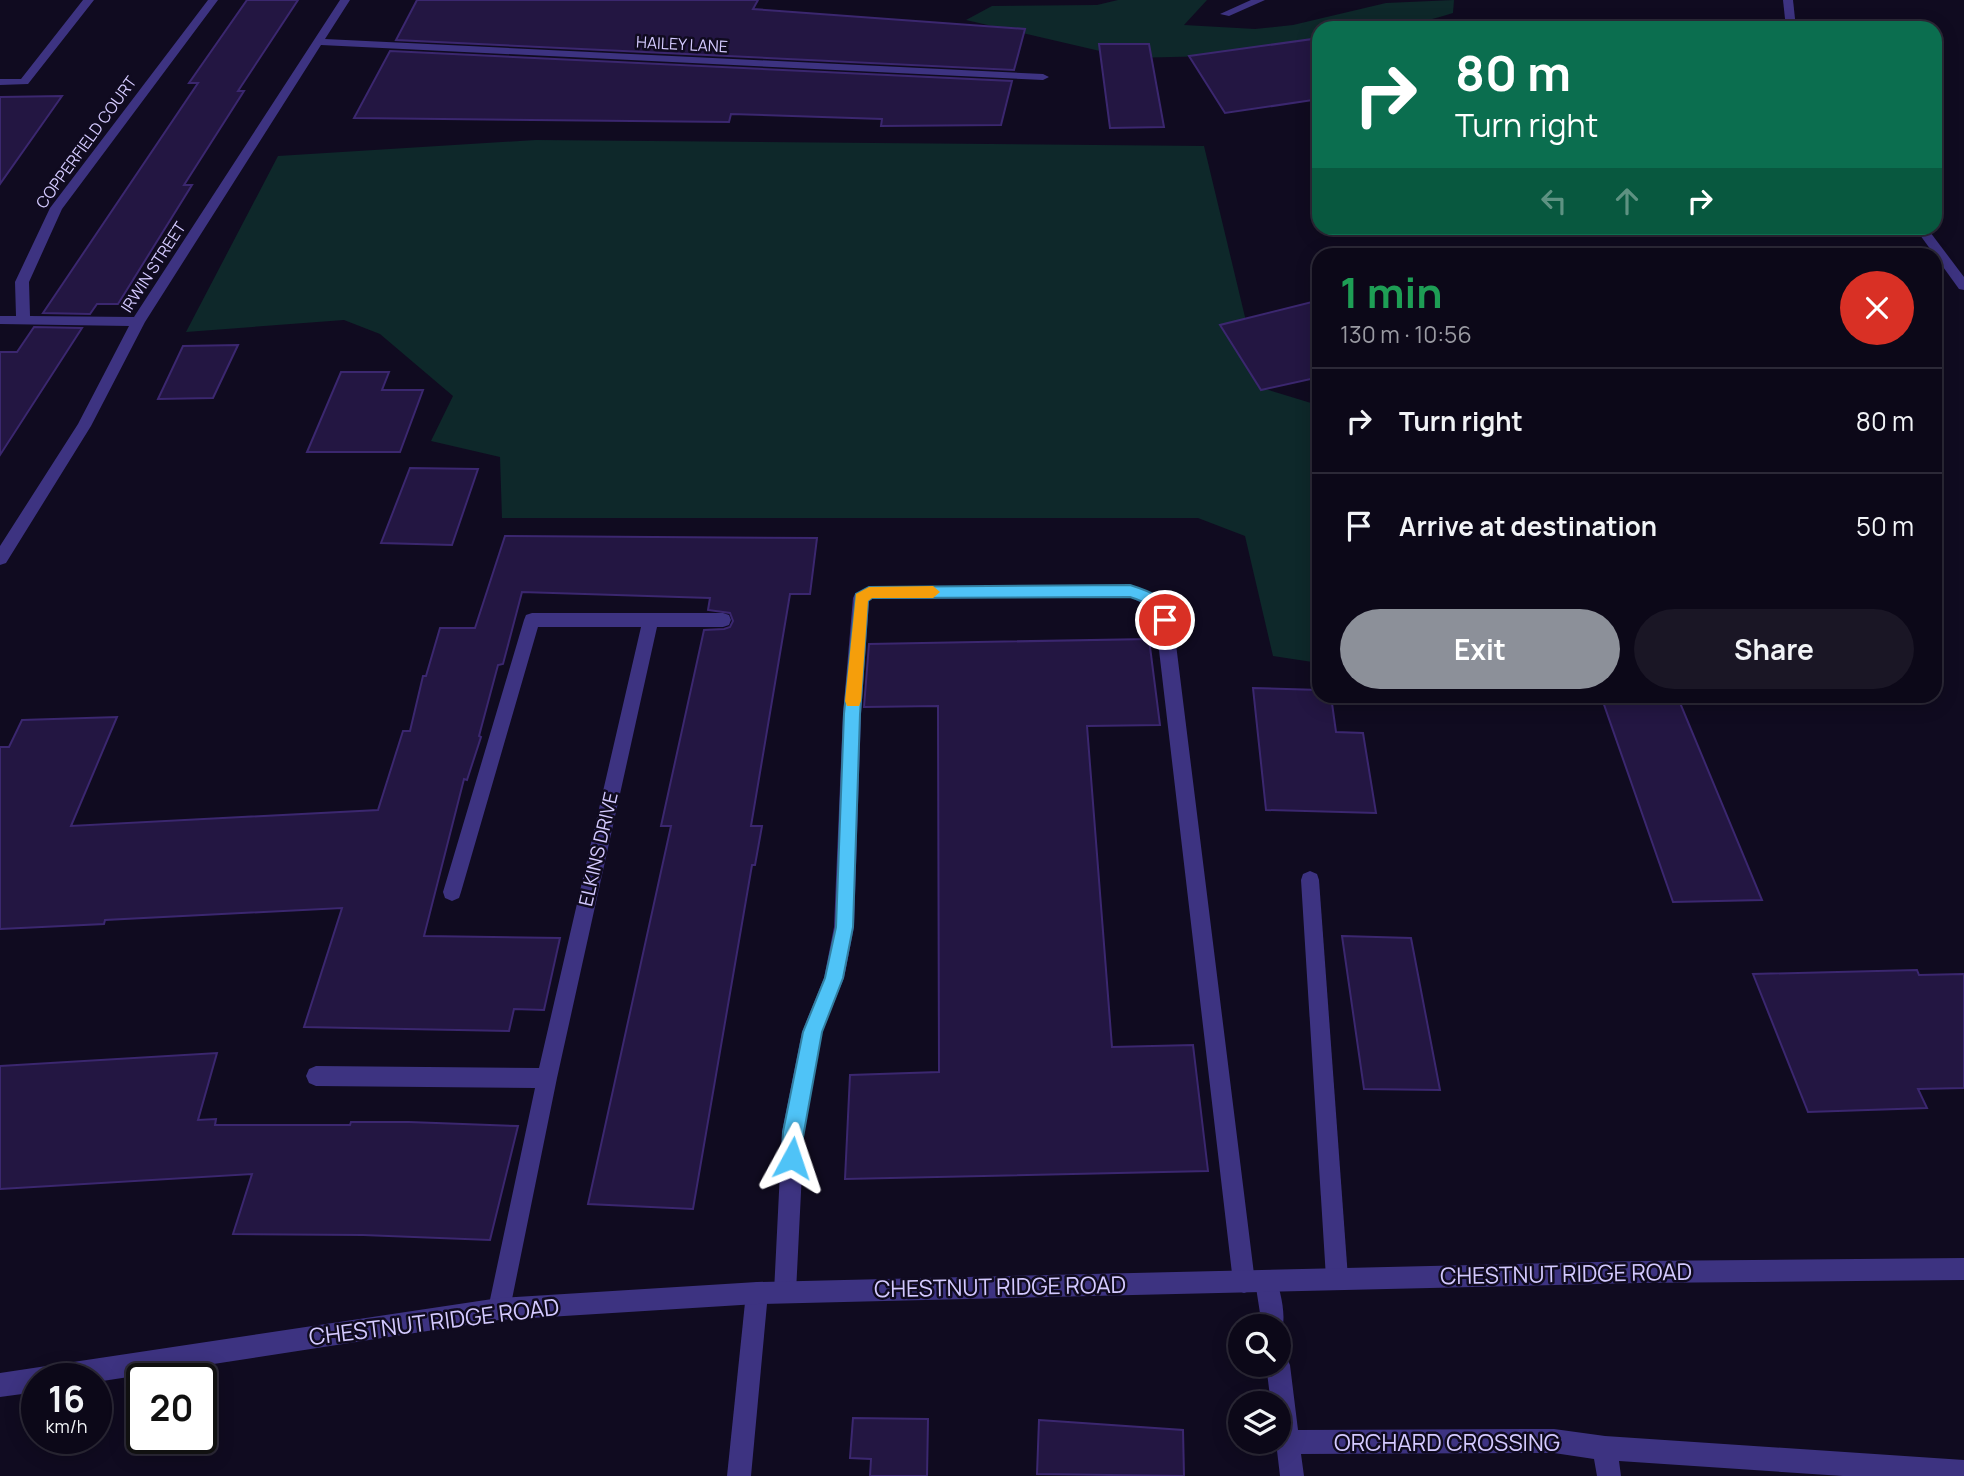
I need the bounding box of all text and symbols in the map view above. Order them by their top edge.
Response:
street label: HAILEY LANE [636,31,728,57]
text: 80 m [1455,39,1571,106]
icon: right [1340,49,1431,140]
street label: COPPERFIELD COURT [31,71,142,213]
text: Turn right [1455,103,1598,147]
icon: left [1535,182,1573,220]
icon: ahead [1608,182,1646,220]
icon: right [1681,182,1719,220]
street label: IRWIN STREET [115,217,191,317]
text: 1 min [1340,263,1443,321]
button: close [1840,271,1914,345]
text: 130 m · 10:56 [1340,318,1472,350]
icon: right [1340,402,1378,440]
text: Turn right [1399,403,1523,439]
text: 80 m [1856,403,1914,439]
icon: arrive [1340,507,1378,545]
text: Arrive at destination [1399,508,1657,544]
text: 50 m [1856,508,1914,544]
pin [1135,590,1195,650]
icon: arrive [1146,601,1184,639]
button: Exit [1340,609,1620,689]
button: Share [1634,609,1914,689]
street label: ELKINS DRIVE [572,789,624,909]
position arrow [755,1121,829,1195]
street label: CHESTNUT RIDGE ROAD [1440,1255,1692,1291]
street label: CHESTNUT RIDGE ROAD [874,1268,1126,1304]
street label: CHESTNUT RIDGE ROAD [307,1290,561,1352]
map controls [1228,1314,1291,1454]
button: search [1228,1314,1291,1377]
speed limit sign: 20 [126,1363,217,1454]
text: 16 [48,1375,85,1423]
button: layers [1228,1391,1291,1454]
text: km/h [46,1414,87,1438]
street label: ORCHARD CROSSING [1334,1426,1560,1458]

